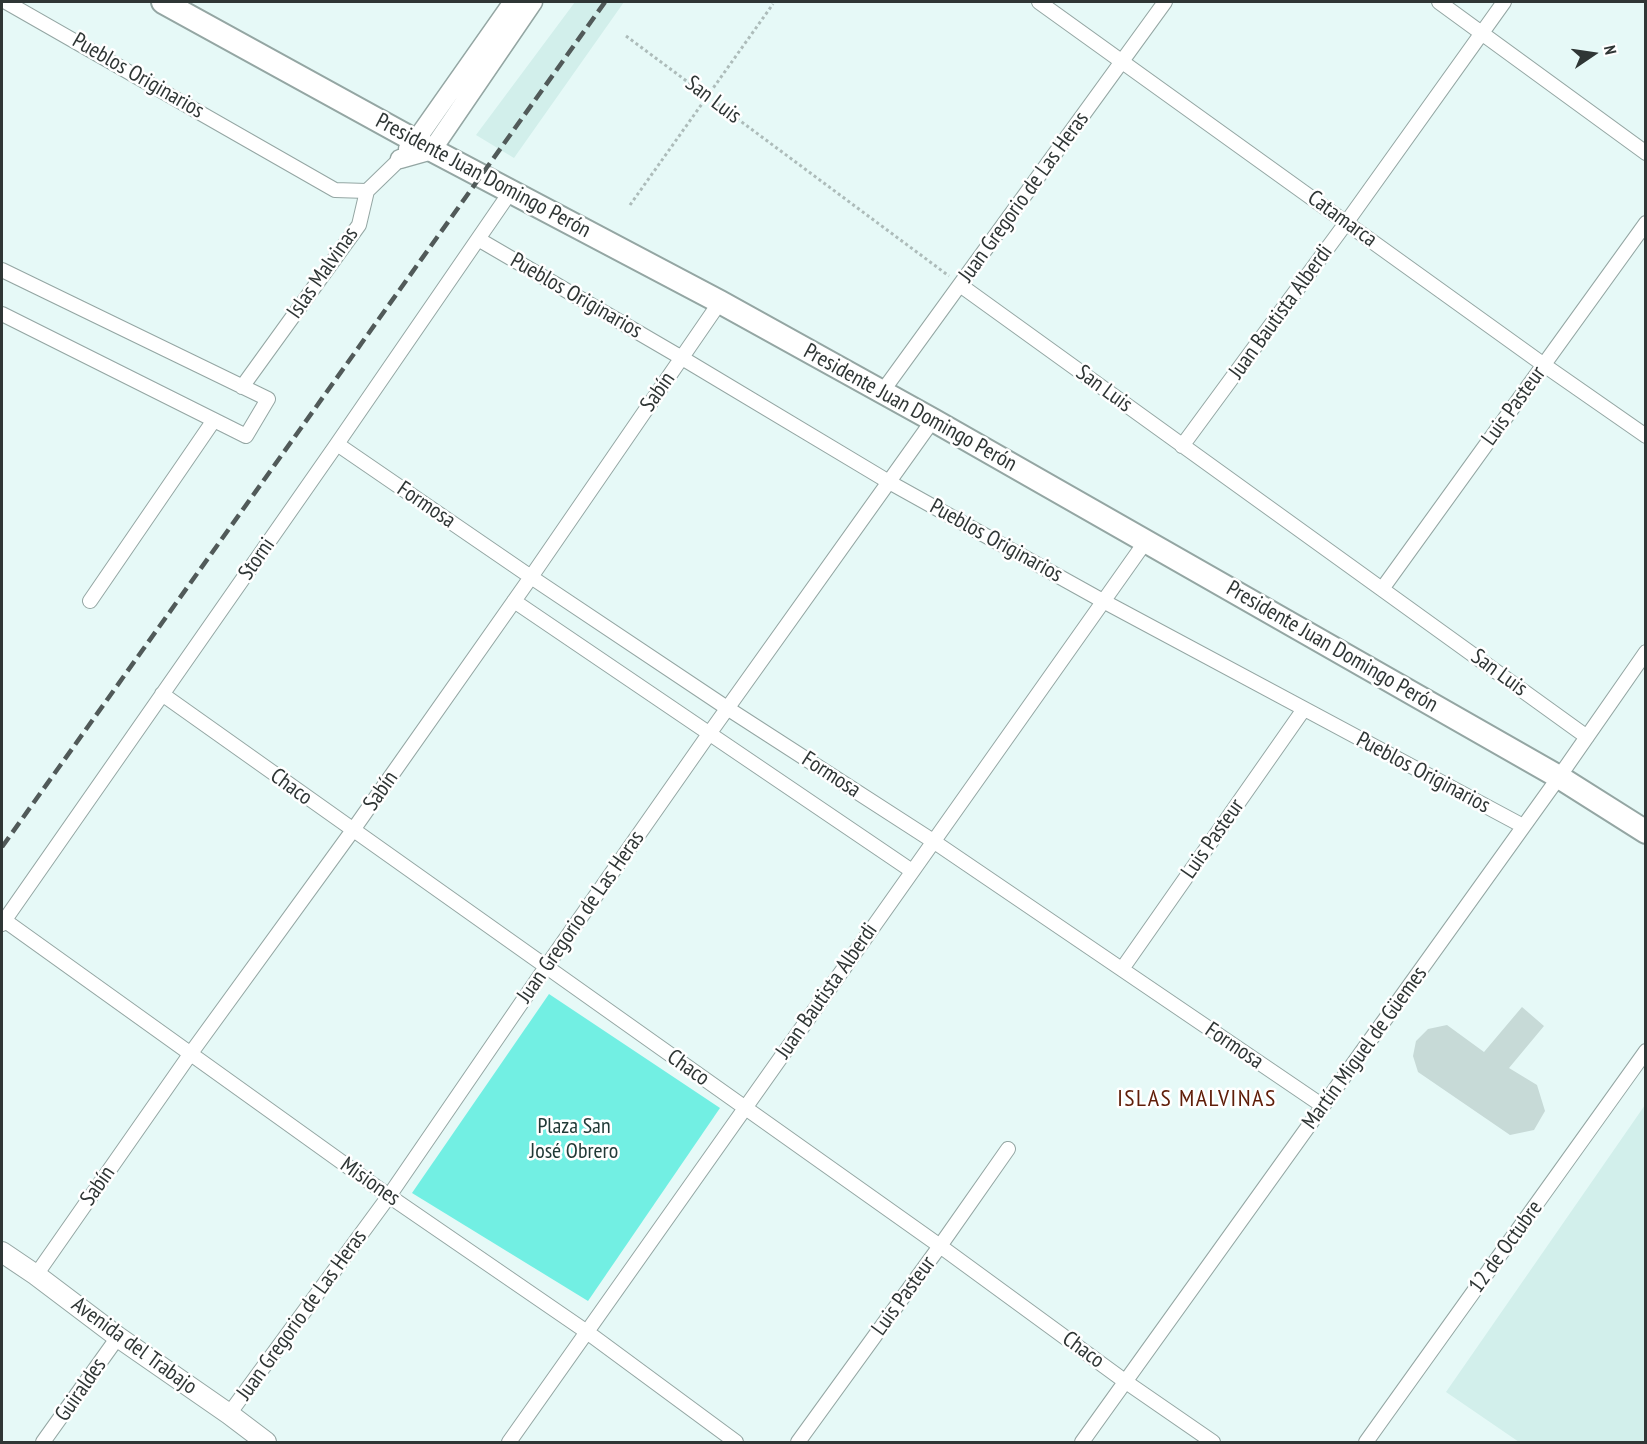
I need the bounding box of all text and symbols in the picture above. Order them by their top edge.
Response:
north arrow [1563,24,1623,84]
street label: Pueblos Originarios [67,28,209,124]
text: N [1600,43,1621,56]
street label: San Luis [680,70,746,130]
street label: Juan Gregorio de Las Heras [953,107,1095,287]
street label: Presidente Juan Domingo Perón [371,108,595,244]
street label: Catamarca [1302,185,1382,253]
street label: Islas Malvinas [282,222,364,324]
street label: Juan Bautista Alberdi [1224,240,1338,384]
street label: Pueblos Originarios [505,248,647,344]
street label: Presidente Juan Domingo Perón [799,338,1021,478]
street label: San Luis [1071,360,1137,418]
street label: Luis Pasteur [1476,361,1552,451]
street label: Sabín [635,367,681,417]
street label: Formosa [392,476,460,534]
street label: Pueblos Originarios [925,494,1067,588]
street label: Storni [233,533,281,585]
street label: Presidente Juan Domingo Perón [1222,576,1442,718]
street label: San Luis [1466,644,1532,702]
street label: Pueblos Originarios [1352,727,1494,819]
street label: Formosa [797,746,865,804]
street label: Chaco [265,763,317,811]
street label: Sabín [358,766,404,816]
street label: Luis Pasteur [1176,794,1250,884]
street label: Juan Gregorio de Las Heras [512,826,650,1008]
street label: Juan Bautista Alberdi [771,918,883,1064]
street label: Martín Miguel de Güemes [1297,961,1433,1135]
street label: Formosa [1200,1017,1268,1075]
street label: Chaco [662,1044,714,1092]
district label: ISLAS MALVINAS [1117,1085,1277,1113]
park label: Plaza San José Obrero [530,1114,618,1166]
street label: Misiones [335,1152,405,1212]
street label: Sabín [75,1161,121,1211]
street label: 12 de Octubre [1464,1196,1548,1298]
street label: Juan Gregorio de Las Heras [231,1225,373,1405]
street label: Luis Pasteur [866,1251,942,1341]
street label: Avenida del Trabajo [66,1292,202,1400]
street label: Chaco [1057,1326,1109,1374]
street label: Guiraldes [50,1353,112,1427]

